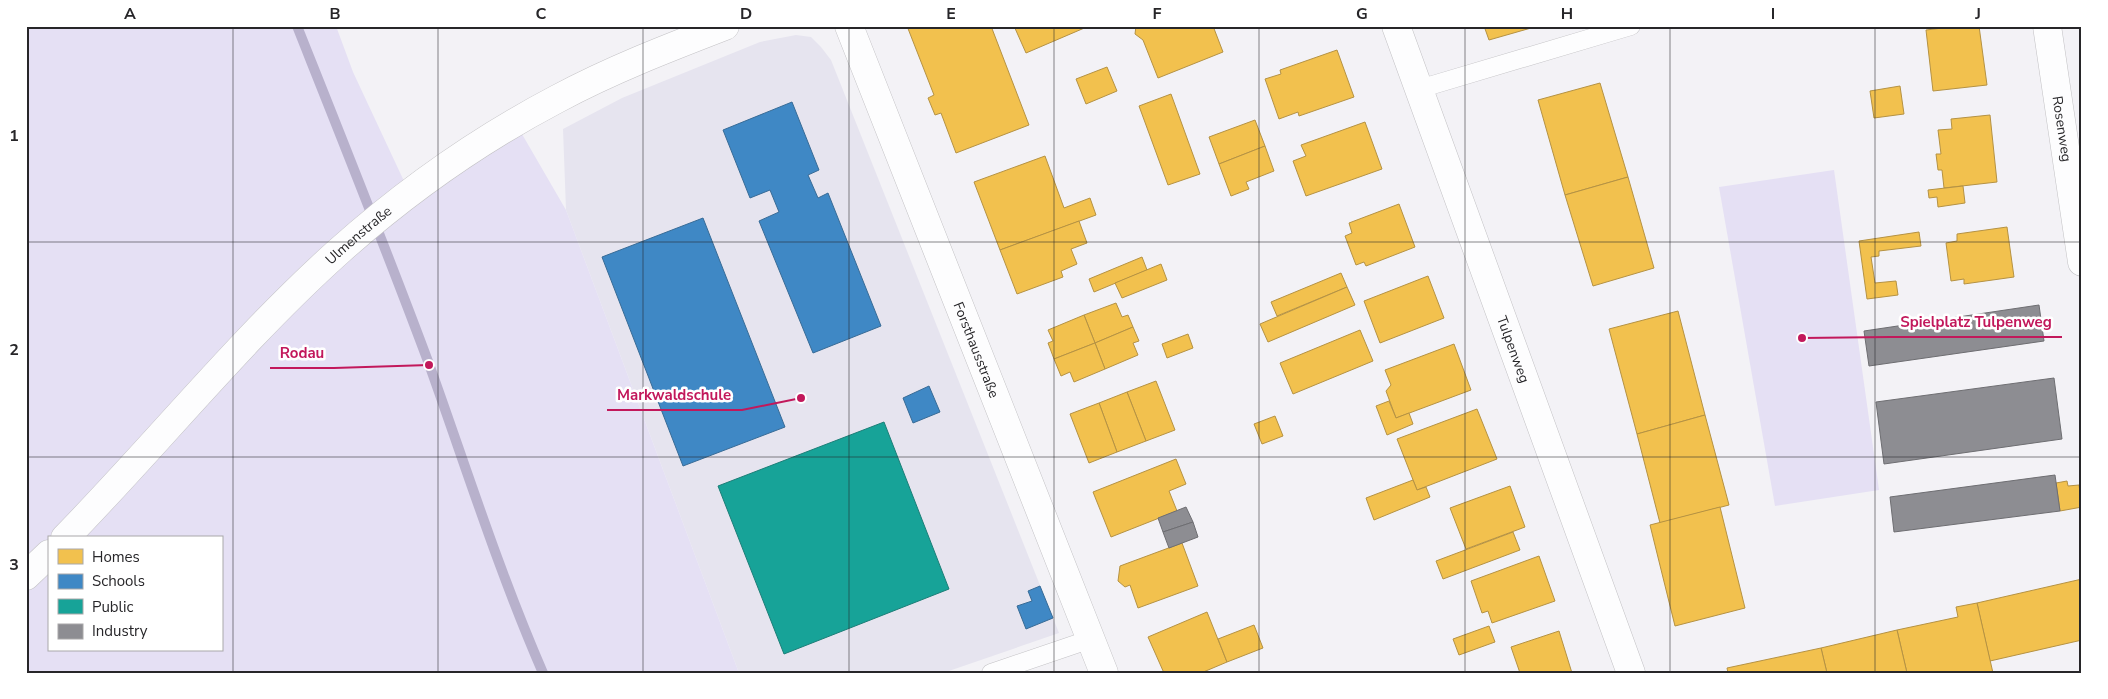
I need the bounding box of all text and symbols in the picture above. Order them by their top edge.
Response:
text: A [124,3,136,25]
text: B [329,3,341,25]
text: C [536,3,547,25]
text: D [740,3,752,25]
text: E [946,3,956,25]
text: F [1153,3,1162,25]
text: G [1356,3,1368,25]
text: H [1561,3,1573,25]
text: I [1771,3,1775,25]
text: J [1974,3,1981,25]
street label: Rosenweg [2047,95,2076,163]
text: 1 [9,125,19,147]
street label: Ulmenstraße [321,202,396,269]
street label: Forsthausstraße [949,299,1004,401]
callout: Spielplatz Tulpenweg [1890,307,2062,337]
text: Spielplatz Tulpenweg [1900,312,2052,332]
street label: Tulpenweg [1492,313,1534,386]
callout: Rodau [270,338,334,368]
text: 2 [9,339,19,361]
text: Rodau [280,343,324,363]
callout: Markwaldschule [607,380,742,410]
text: Markwaldschule [617,385,731,405]
legend [48,536,222,652]
text: Homes [92,547,140,567]
text: 3 [9,554,19,576]
text: Schools [92,571,145,591]
text: Public [92,597,133,617]
text: Industry [92,621,148,641]

